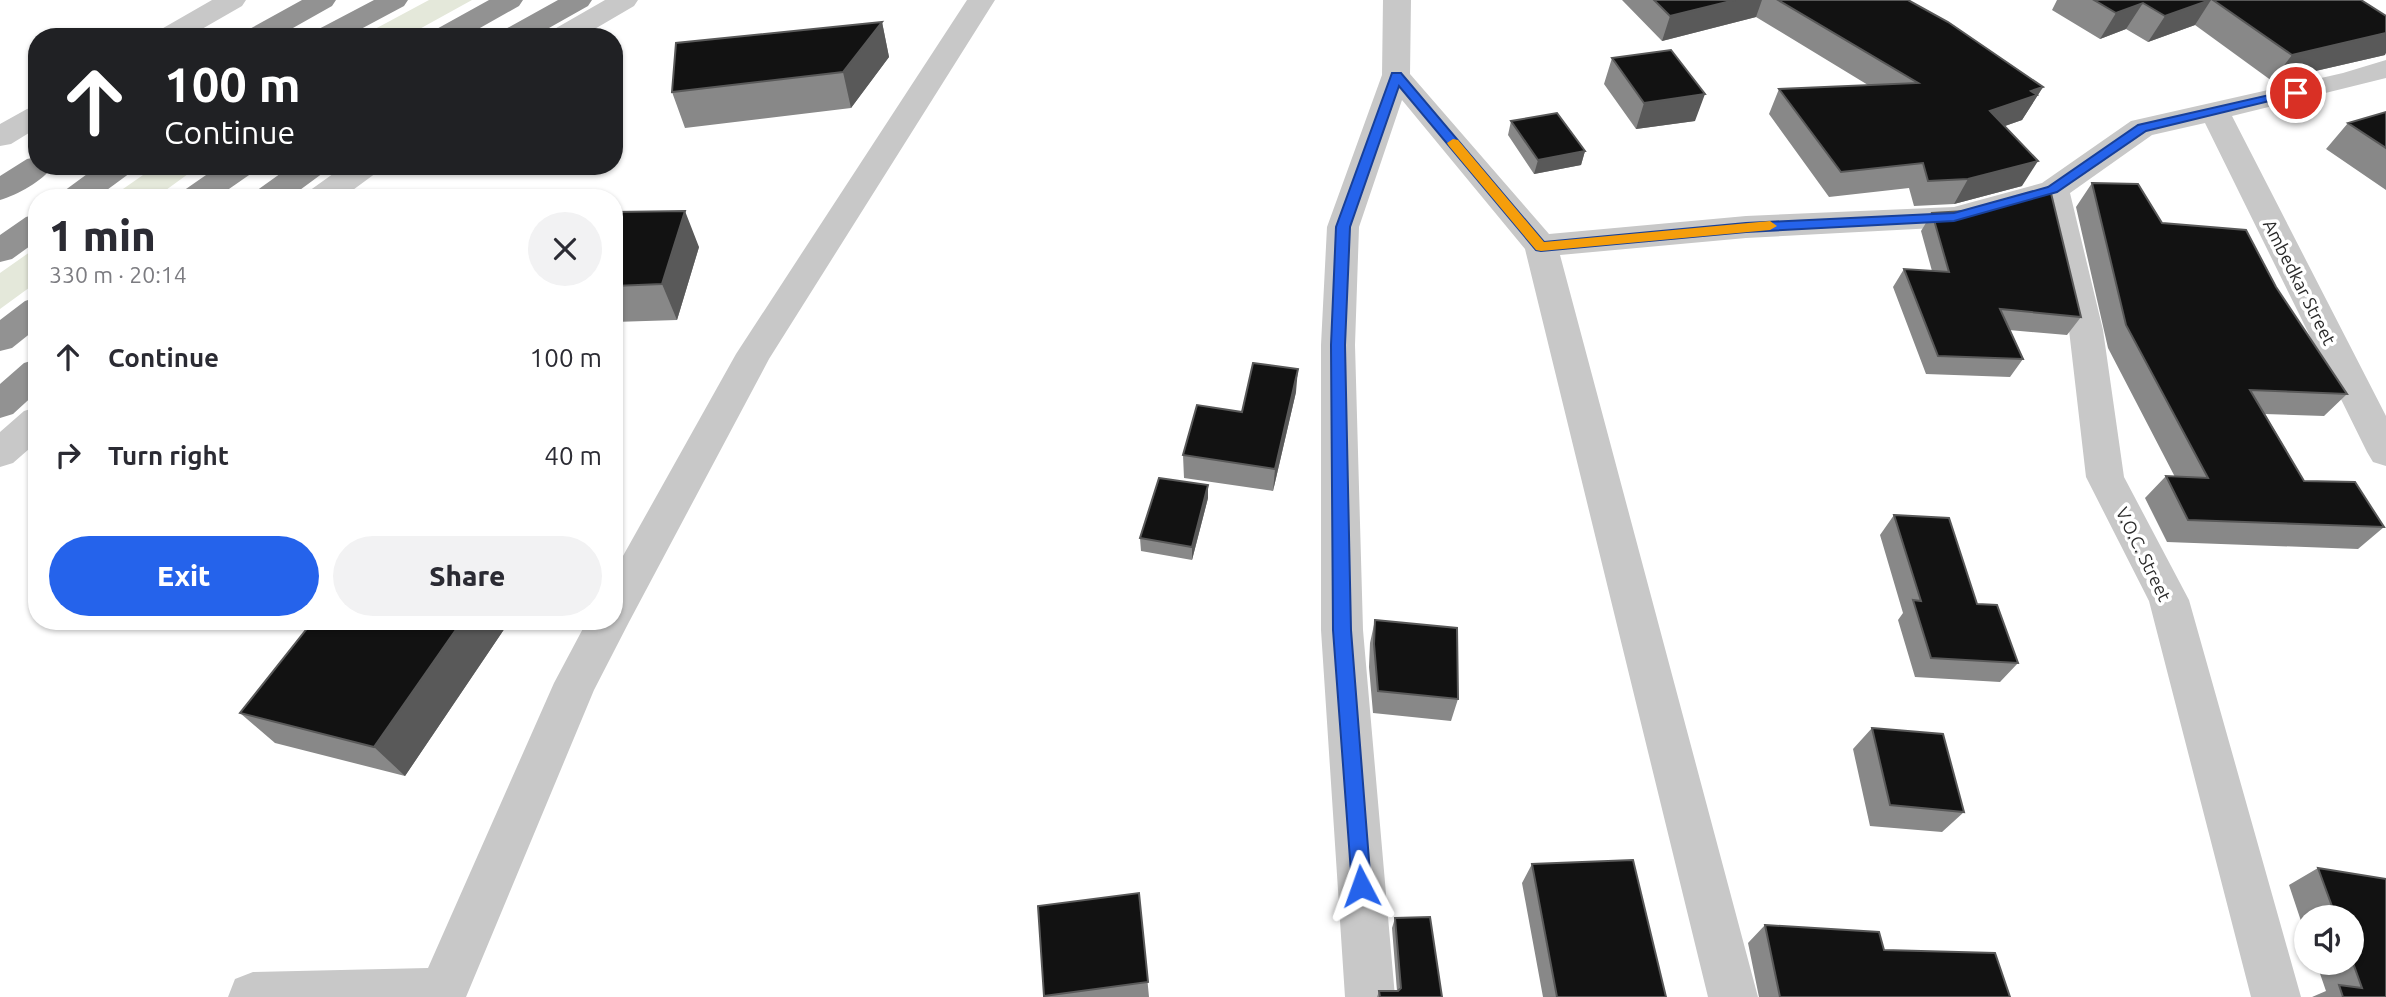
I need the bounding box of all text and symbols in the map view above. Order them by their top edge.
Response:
icon: ahead [49,56,140,147]
text: 100 m [164,56,301,111]
pin [2266,63,2326,123]
icon: arrive [2277,74,2315,112]
text: Continue [164,114,295,150]
text: 1 min [49,212,156,259]
button: close [528,212,602,286]
street label: Ambedkar Street [2260,216,2340,348]
text: 330 m · 20:14 [49,262,187,287]
icon: ahead [49,338,87,376]
text: Continue [108,343,219,372]
text: 100 m [530,343,602,372]
icon: right [49,436,87,474]
text: Turn right [108,441,229,470]
text: 40 m [544,441,602,470]
street label: V.O.C. Street [2113,504,2175,604]
button: Exit [49,536,319,616]
button: Share [333,536,602,616]
position arrow [1324,849,1398,923]
map controls [2294,905,2364,975]
button: sound [2294,905,2364,975]

